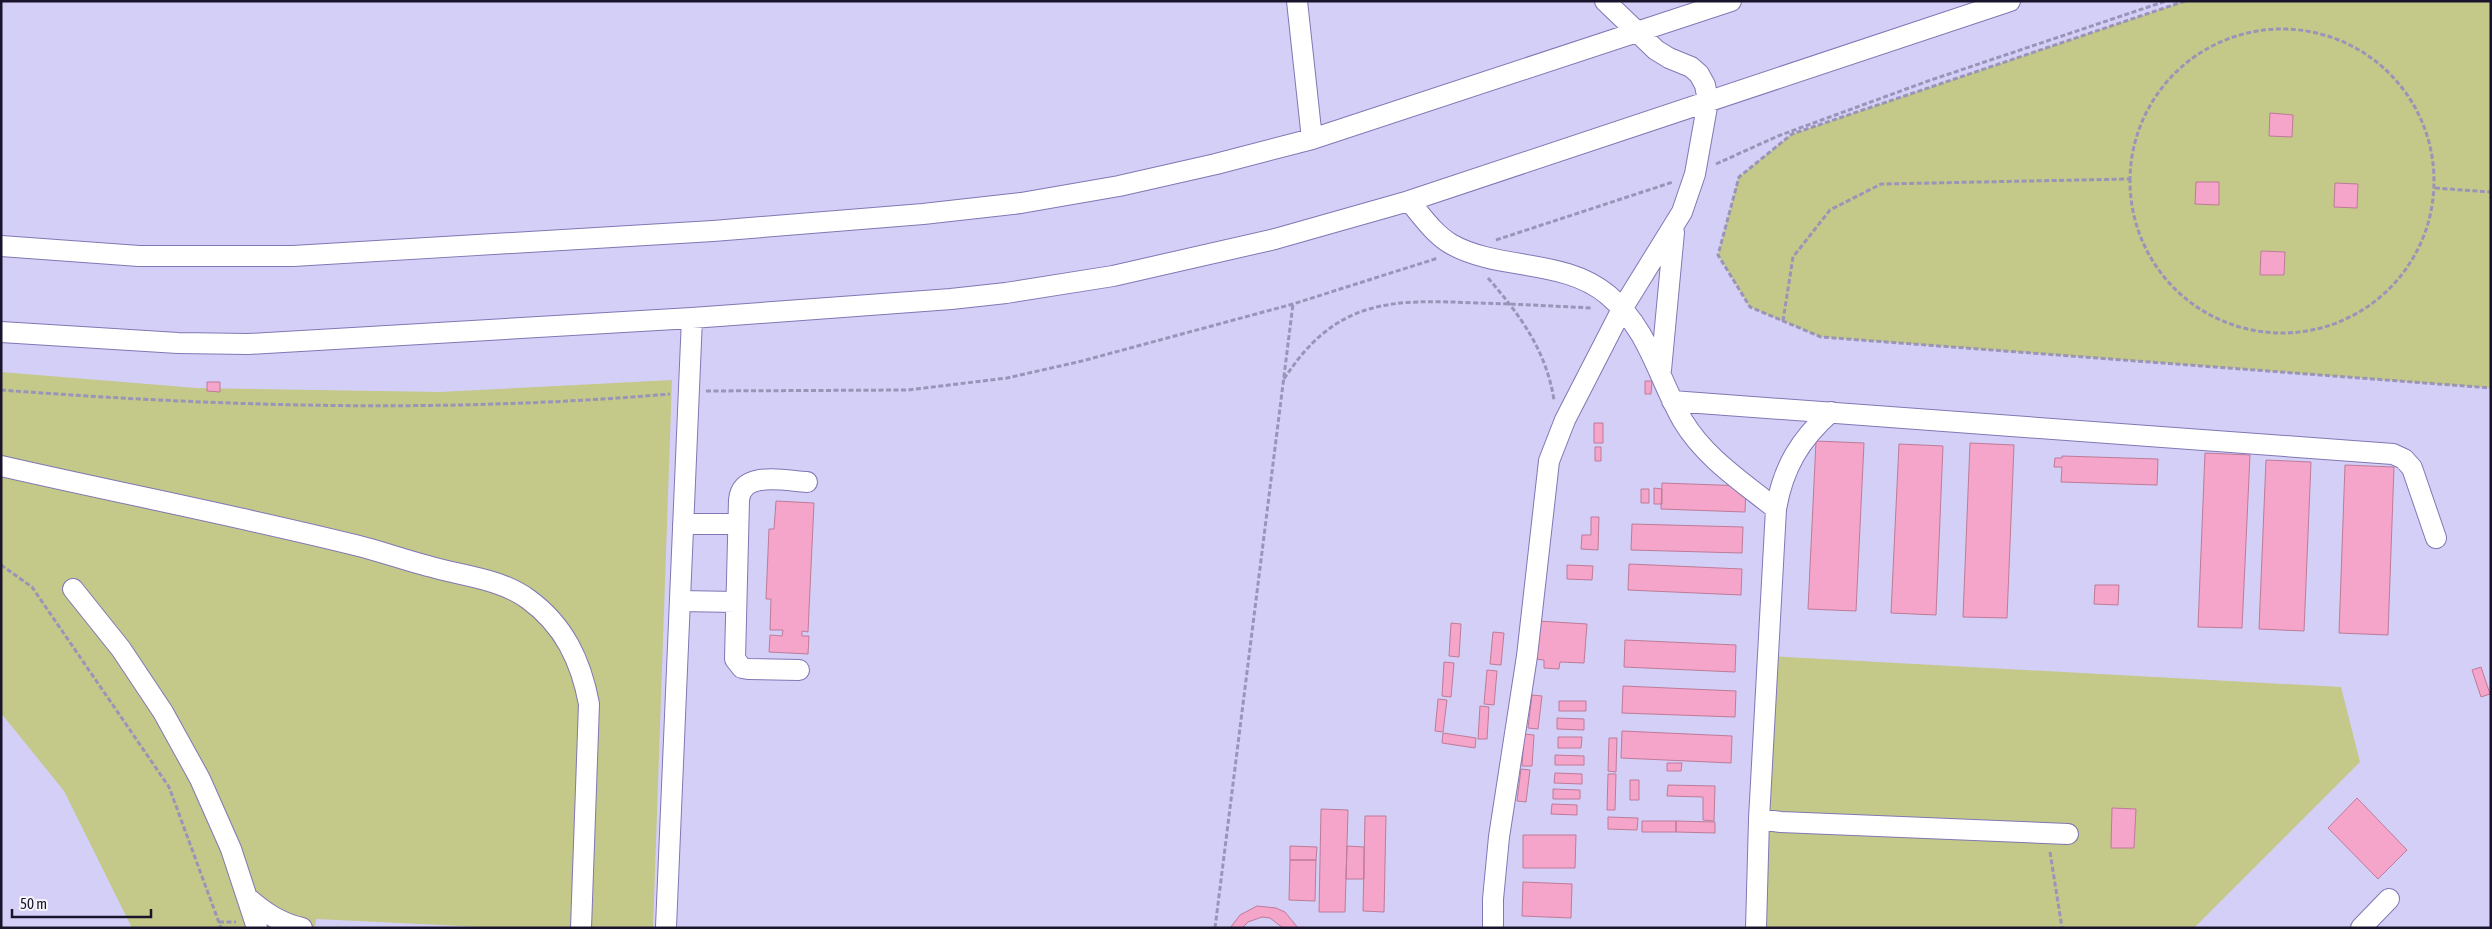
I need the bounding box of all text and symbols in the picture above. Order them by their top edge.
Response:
scale bar [12,886,151,918]
text: 50 m [20,895,47,912]

